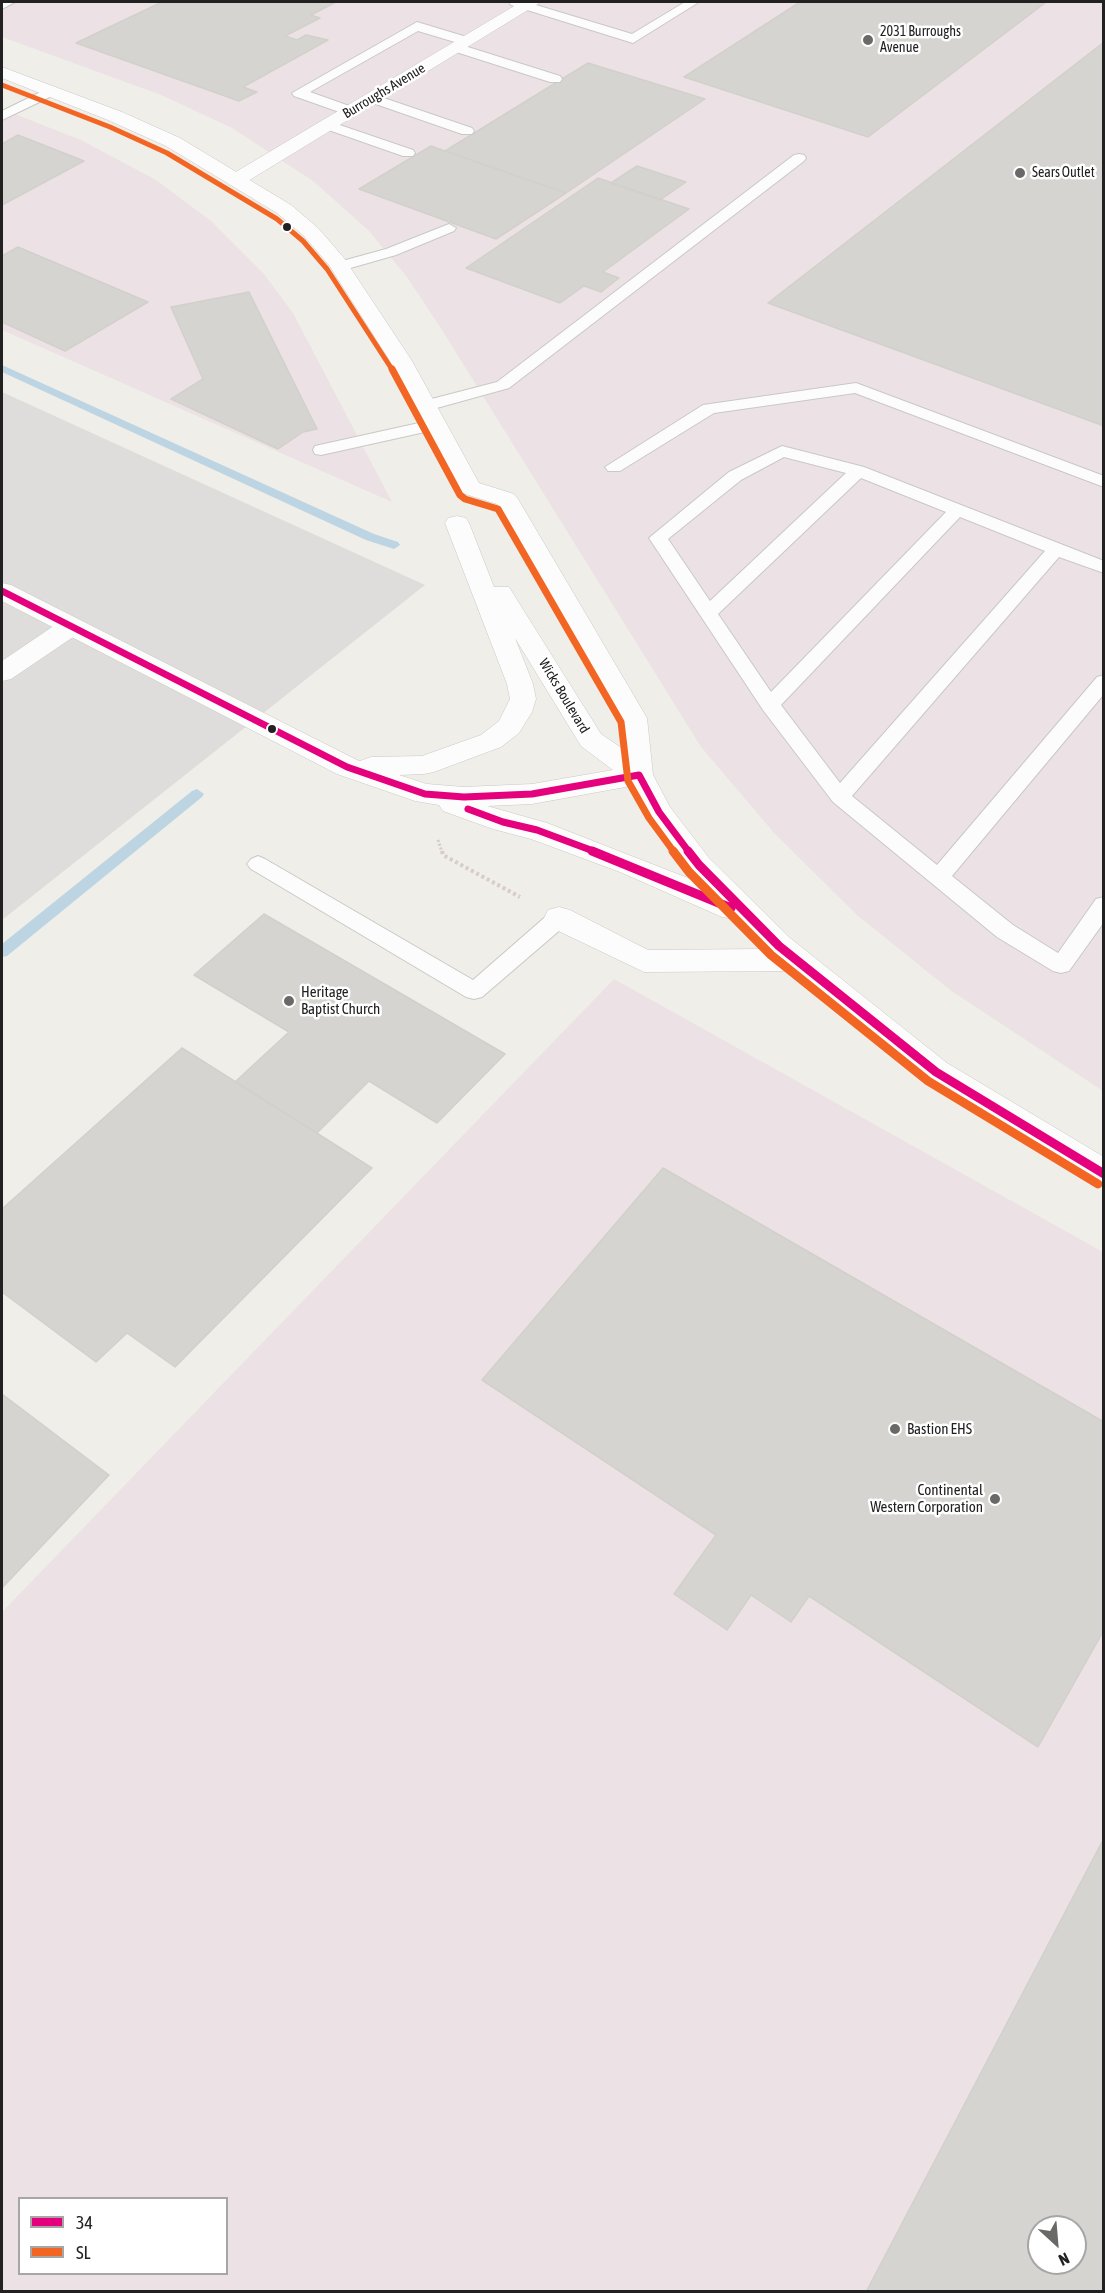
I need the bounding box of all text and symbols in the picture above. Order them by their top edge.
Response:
place label: 2031 Burroughs Avenue [880,24,961,56]
marker: 2031 Burroughs Avenue [861,33,875,47]
street label: Burroughs Avenue [340,60,428,122]
place label: Sears Outlet [1032,165,1095,181]
marker: Sears Outlet [1013,166,1027,180]
unlabelled marker [281,221,293,233]
street label: Wicks Boulevard [535,656,593,736]
unlabelled marker [266,723,278,735]
place label: Heritage Baptist Church [301,983,380,1018]
marker: Heritage Baptist Church [282,994,296,1008]
place label: Bastion EHS [907,1420,972,1438]
marker: Bastion EHS [888,1422,902,1436]
place label: Continental Western Corporation [870,1481,983,1516]
marker: Continental Western Corporation [988,1492,1002,1506]
legend [18,2197,228,2275]
text: 34 [76,2212,93,2233]
north arrow [1027,2215,1087,2275]
text: SL [76,2242,91,2263]
text: N [1056,2249,1072,2270]

